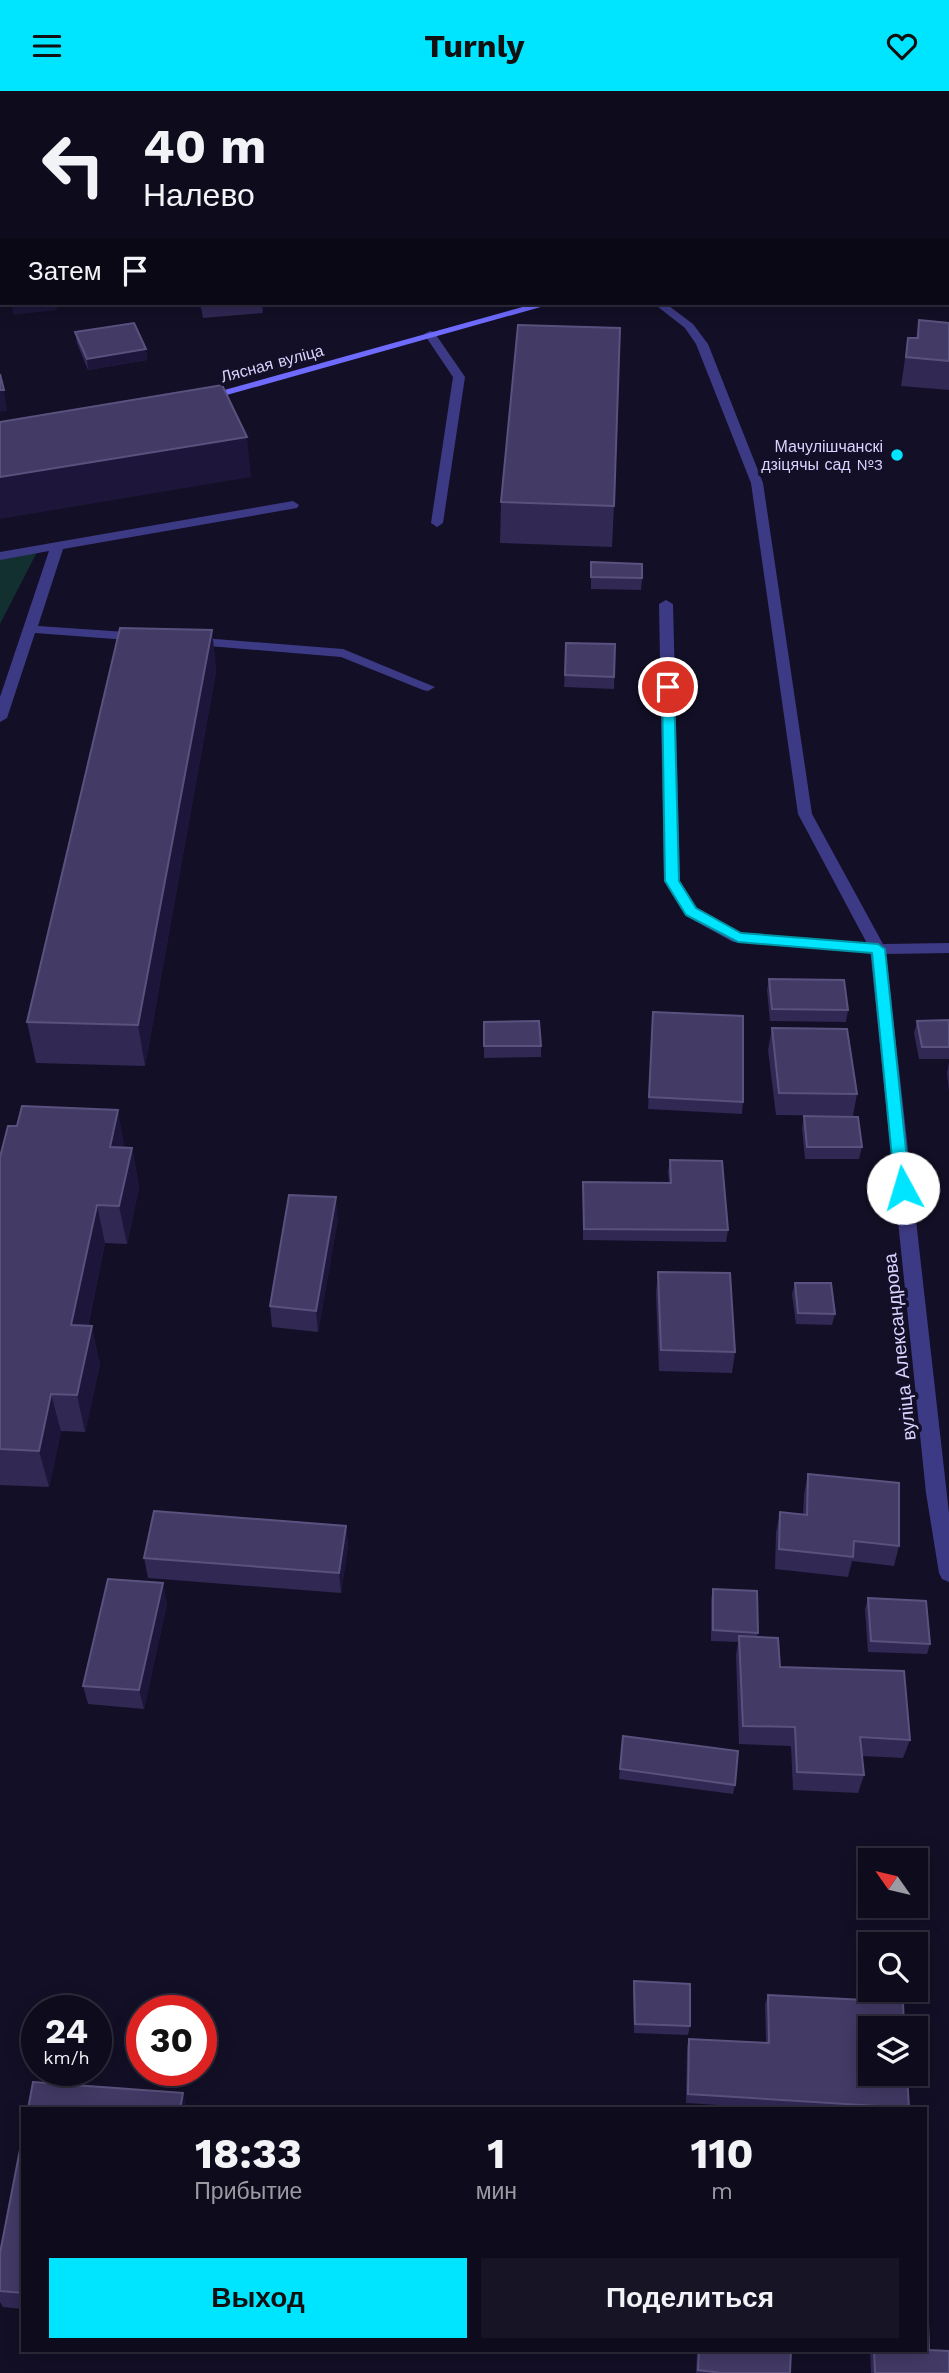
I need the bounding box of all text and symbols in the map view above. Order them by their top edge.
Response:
icon: menu [28,27,66,65]
text: Turnly [424,27,525,65]
icon: heart [883,27,921,65]
text: 40 m [143,117,266,175]
icon: left [28,119,119,210]
text: Налево [143,176,255,214]
icon: arrive [116,252,154,290]
text: Затем [28,256,102,286]
street label: Лясная вуліца [219,341,326,386]
place label: Мачулішчанскі дзіцячы сад №3 [761,437,883,474]
marker: Мачулішчанскі дзіцячы сад №3 [889,447,905,463]
pin [638,657,698,717]
icon: arrive [649,668,687,706]
position arrow [866,1151,940,1225]
street label: вуліца Александрова [878,1252,921,1442]
north arrow [858,1848,928,1918]
map controls [858,1848,928,2086]
button: search [858,1932,928,2002]
speed limit sign: 30 [126,1995,217,2086]
text: 24 [45,2010,88,2052]
button: layers [858,2016,928,2086]
text: km/h [43,2047,90,2068]
text: 18:33 [195,2129,302,2178]
text: 1 [487,2129,505,2178]
text: 110 [690,2129,754,2178]
text: Прибытие [194,2178,302,2205]
text: мин [476,2178,517,2205]
text: m [711,2178,733,2205]
button: Выход [49,2258,467,2338]
button: Поделиться [481,2258,899,2338]

